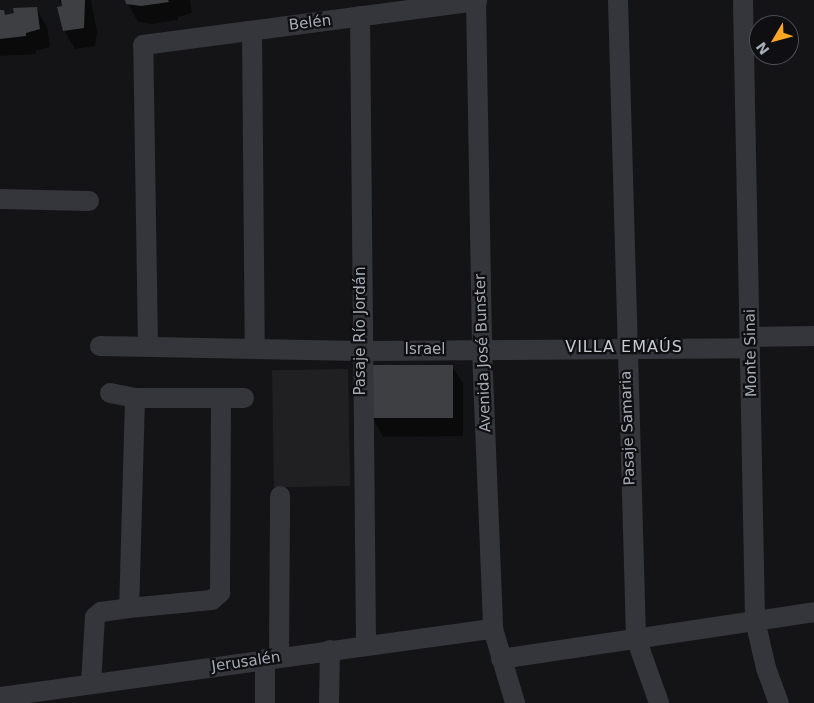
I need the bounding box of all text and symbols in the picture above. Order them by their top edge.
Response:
street label: Belén [288,11,332,35]
north arrow [749,15,799,65]
text: N [753,39,773,58]
street label: Pasaje Río Jordán [352,267,370,395]
street label: Avenida José Bunster [471,274,495,432]
street label: Monte Sinai [741,309,761,397]
district label: VILLA EMAÚS [564,337,684,357]
street label: Israel [405,341,445,359]
street label: Pasaje Samaria [617,370,639,486]
street label: Jerusalén [210,648,282,676]

